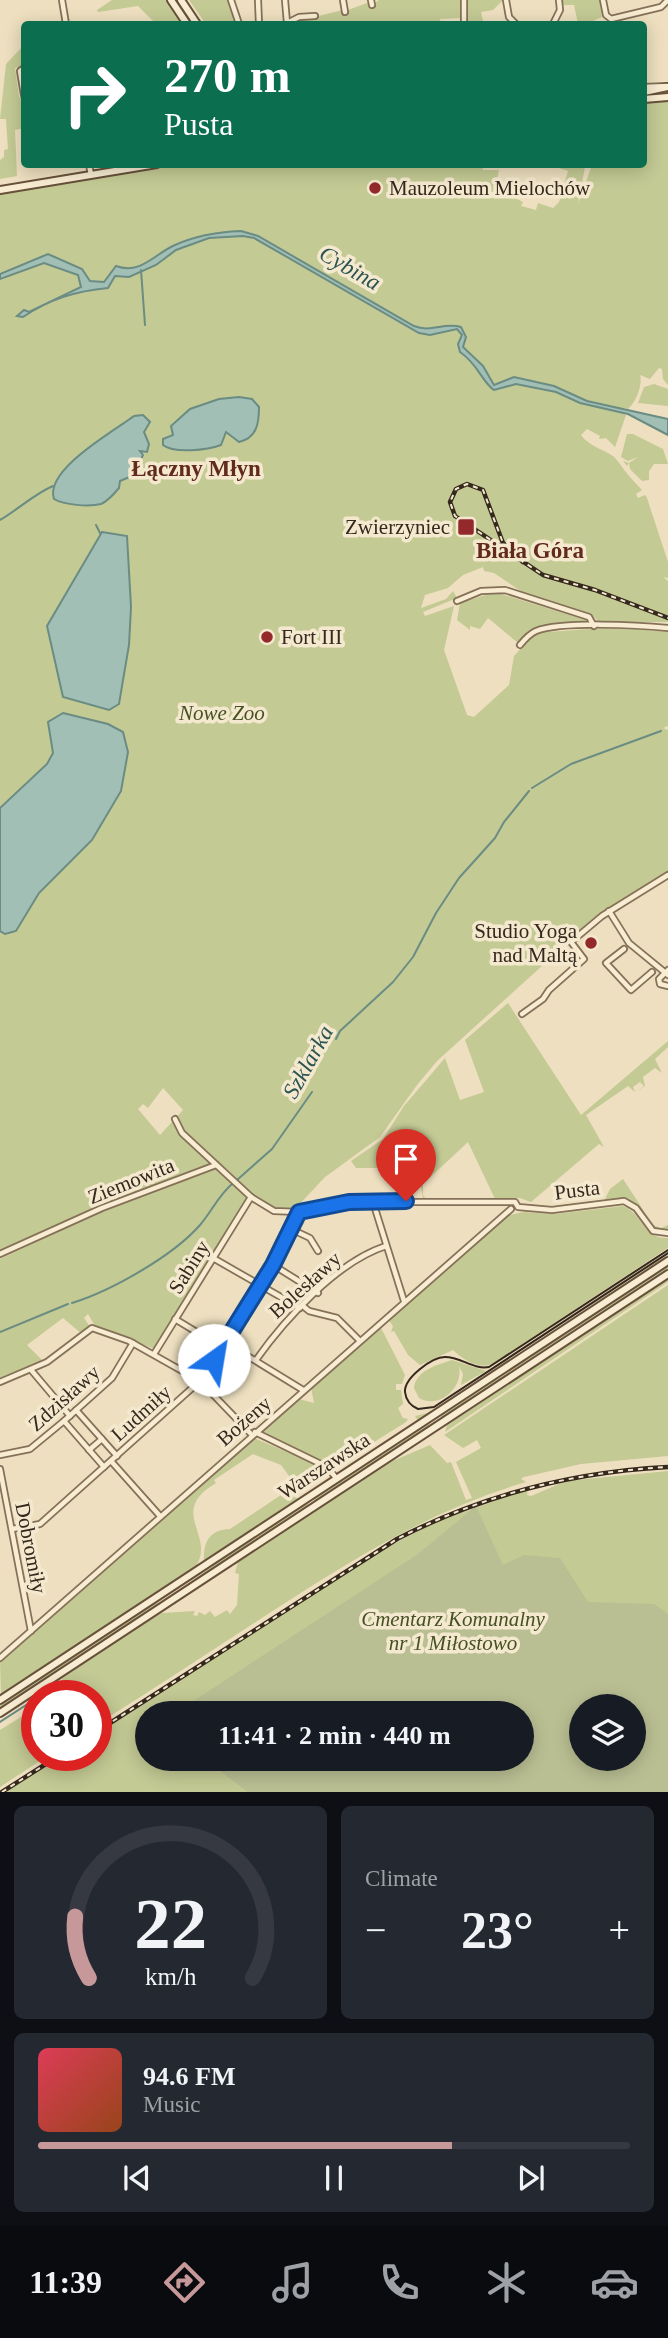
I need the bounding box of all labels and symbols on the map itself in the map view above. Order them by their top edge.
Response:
place label: Mauzoleum Mielochów [389,176,591,200]
marker: Mauzoleum Mielochów [367,180,383,196]
water label: Cybina [315,241,385,295]
district label: Łączny Młyn [131,456,261,481]
place label: Zwierzyniec [345,515,450,539]
marker: Zwierzyniec [456,517,476,537]
district label: Biała Góra [476,538,584,563]
place label: Fort III [281,625,342,649]
marker: Fort III [259,629,275,645]
park label: Nowe Zoo [178,701,265,725]
place label: Studio Yoga nad Maltą [474,919,578,967]
marker: Studio Yoga nad Maltą [583,935,599,951]
water label: Szklarka [278,1021,338,1103]
pin [376,1129,436,1201]
street label: Ziemowita [84,1153,178,1209]
street label: Pusta [553,1175,602,1205]
street label: Sabiny [163,1235,215,1298]
street label: Bolesławy [264,1246,346,1324]
position arrow [177,1323,251,1397]
street label: Zdzisławy [23,1359,105,1436]
street label: Ludmiły [106,1380,176,1446]
street label: Bożeny [212,1391,276,1451]
street label: Warszawska [274,1427,375,1505]
street label: Dobromiły [10,1500,52,1596]
park label: Cmentarz Komunalny nr 1 Miłostowo [361,1607,546,1655]
speed limit sign: 30 [21,1680,112,1771]

